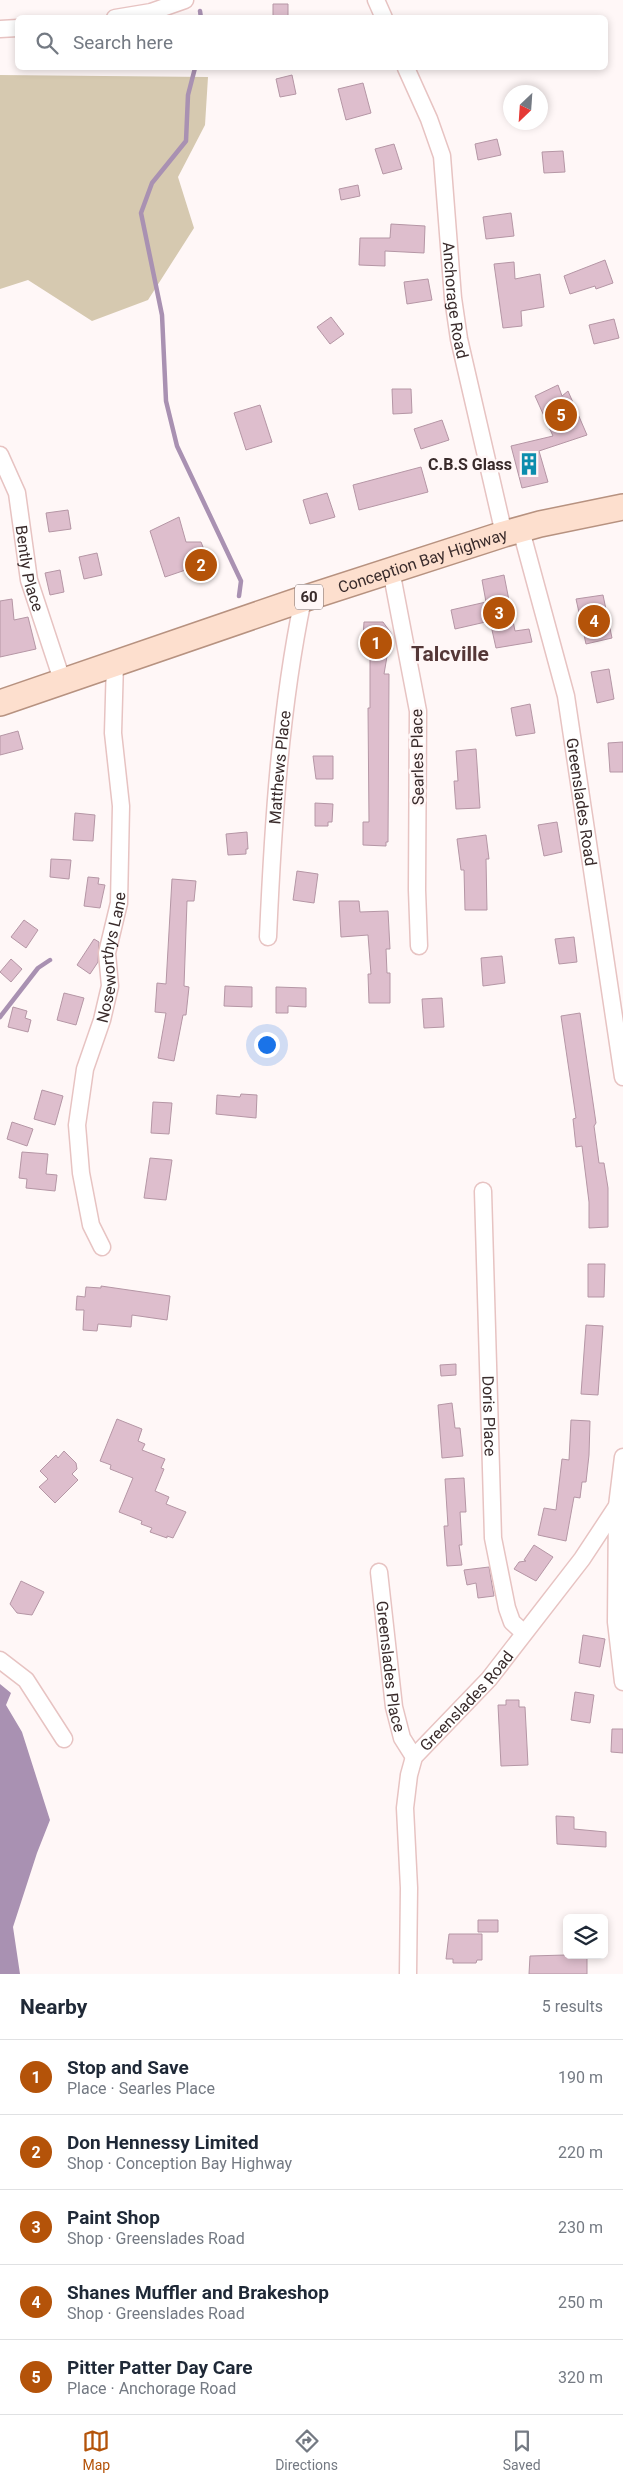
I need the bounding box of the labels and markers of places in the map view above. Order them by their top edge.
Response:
pin: 5 [545,396,577,434]
building icon: C.B.S Glass [516,451,542,477]
place label: C.B.S Glass [428,455,512,474]
pin: 2 [185,546,217,584]
pin: 3 [483,594,515,632]
pin: 4 [578,602,610,640]
pin: 1 [360,624,392,662]

